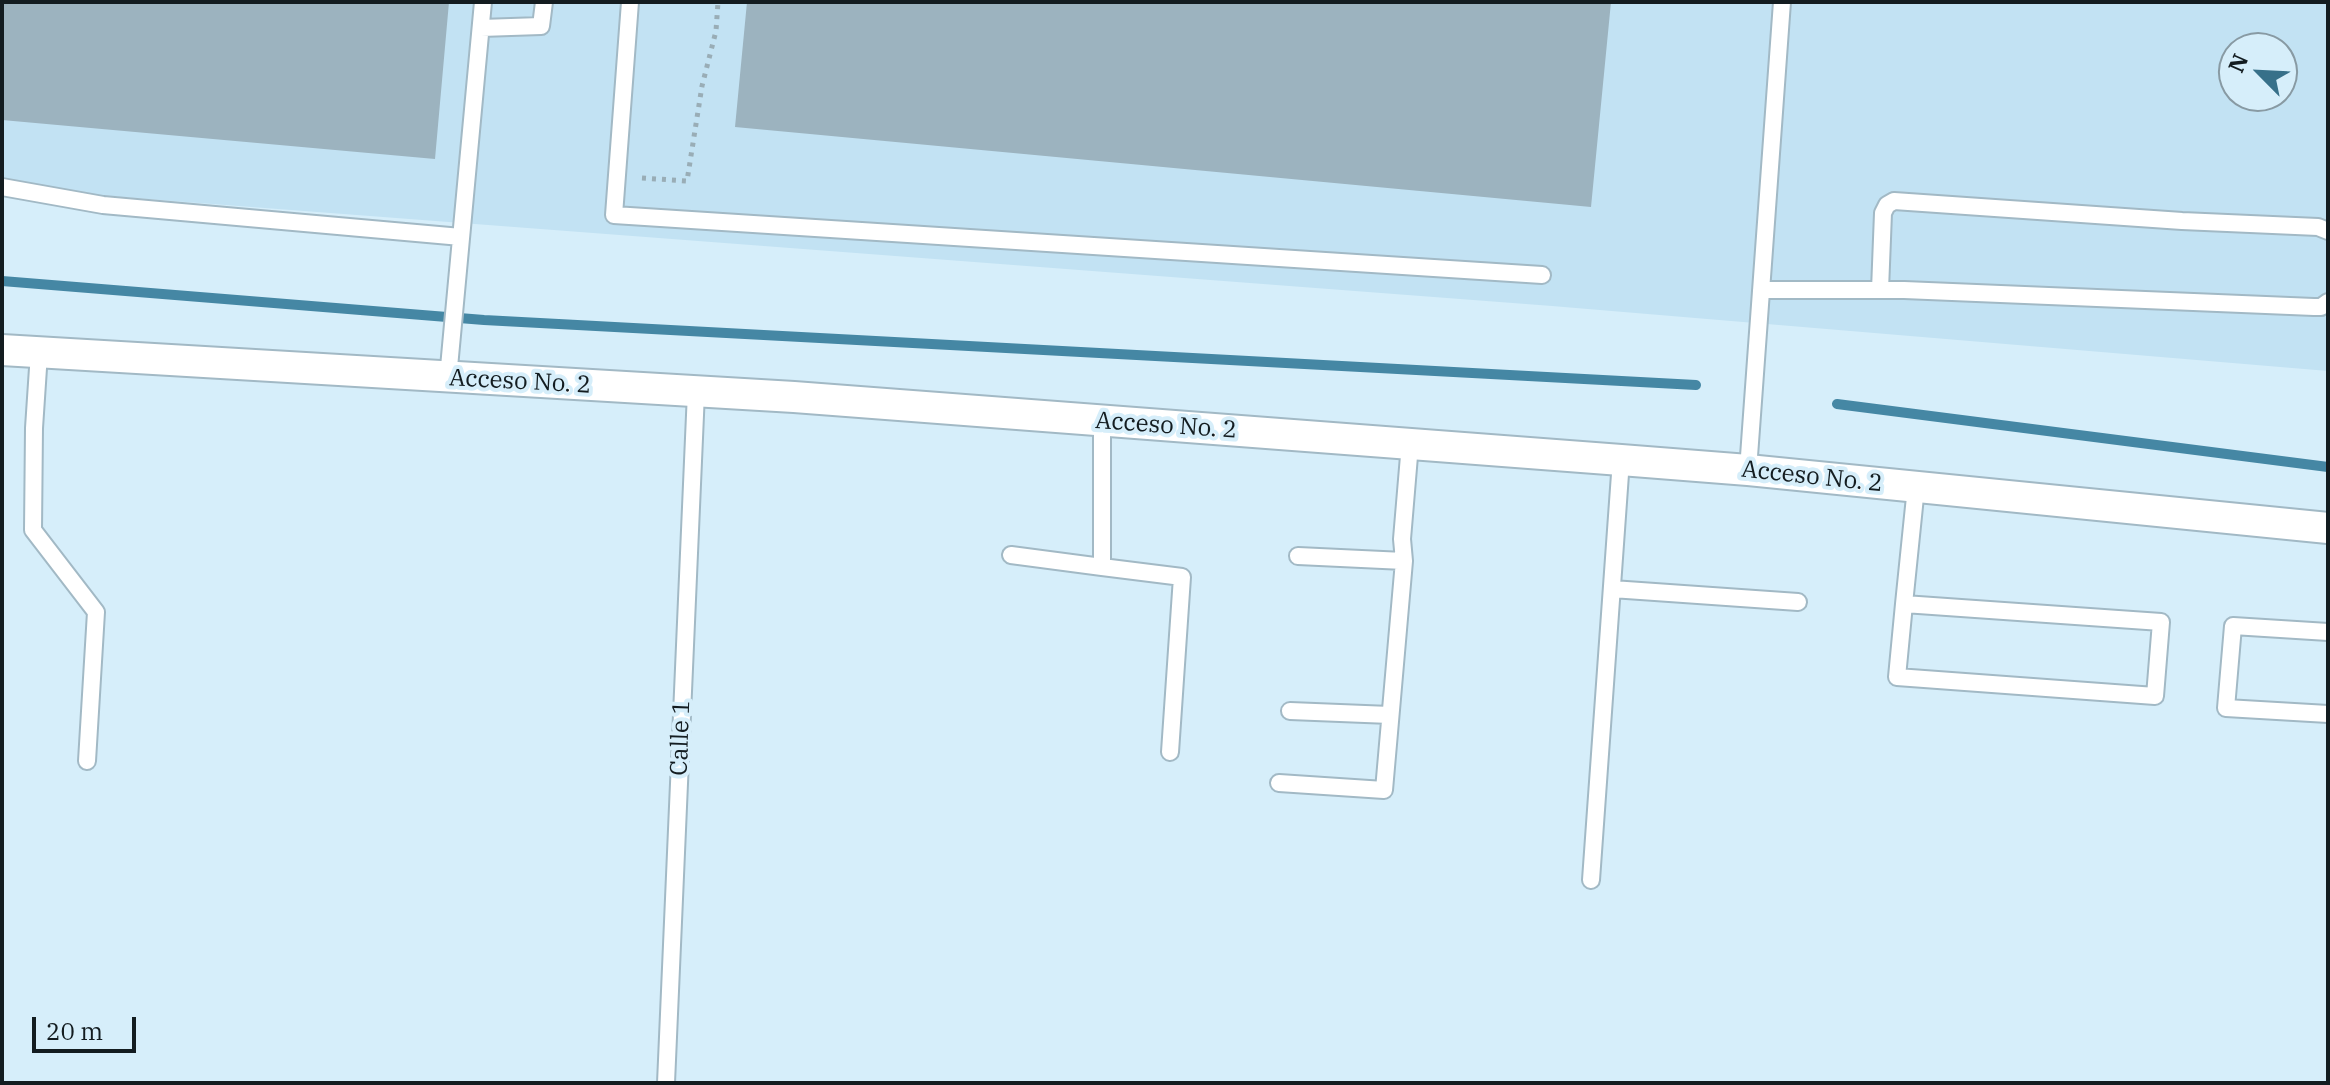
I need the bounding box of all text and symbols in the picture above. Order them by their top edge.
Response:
north arrow [2218,32,2298,112]
text: N [2221,49,2254,77]
street label: Acceso No. 2 [448,364,592,400]
street label: Acceso No. 2 [1094,407,1238,445]
street label: Acceso No. 2 [1740,455,1884,499]
street label: Calle 1 [665,700,697,776]
scale bar [36,1001,140,1051]
text: 20 m [46,1015,103,1047]

